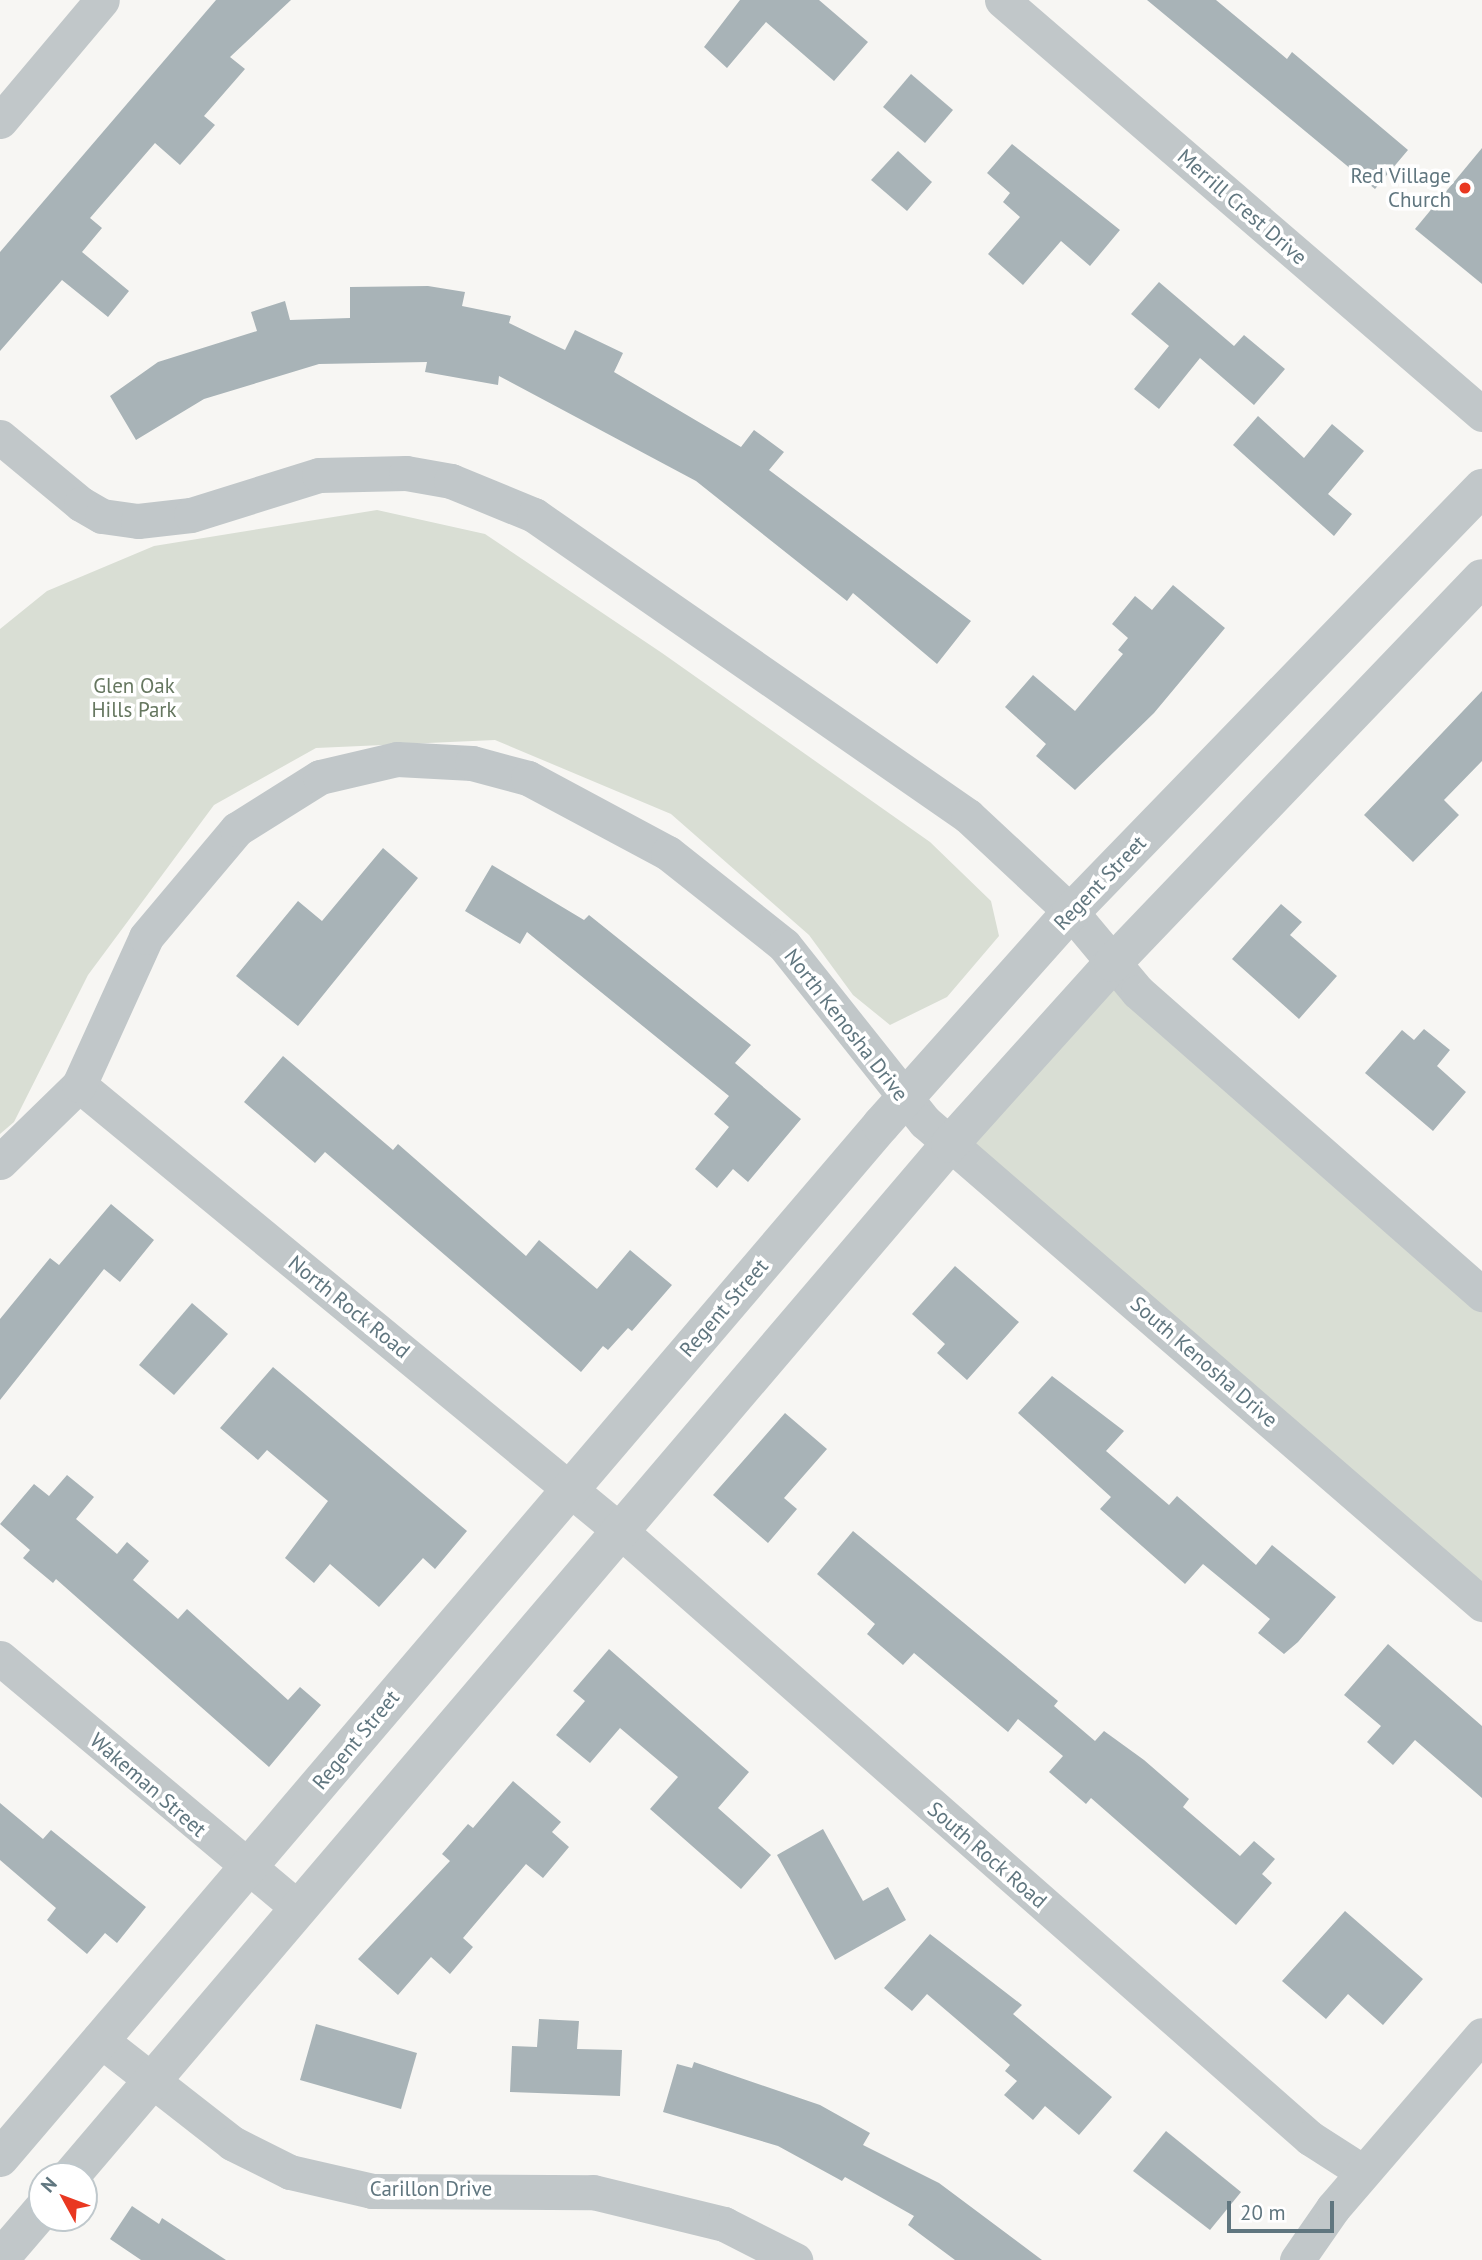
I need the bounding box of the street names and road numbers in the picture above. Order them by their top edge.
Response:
street label: Merrill Crest Drive [1172,144,1312,270]
street label: Regent Street [1049,830,1151,936]
street label: North Kenosha Drive [779,944,913,1106]
street label: North Rock Road [283,1250,415,1364]
street label: Regent Street [675,1254,773,1362]
street label: South Kenosha Drive [1125,1291,1283,1433]
street label: Regent Street [307,1685,405,1795]
street label: Wakeman Street [85,1728,211,1842]
street label: South Rock Road [922,1796,1052,1914]
street label: Carillon Drive [370,2176,492,2202]

